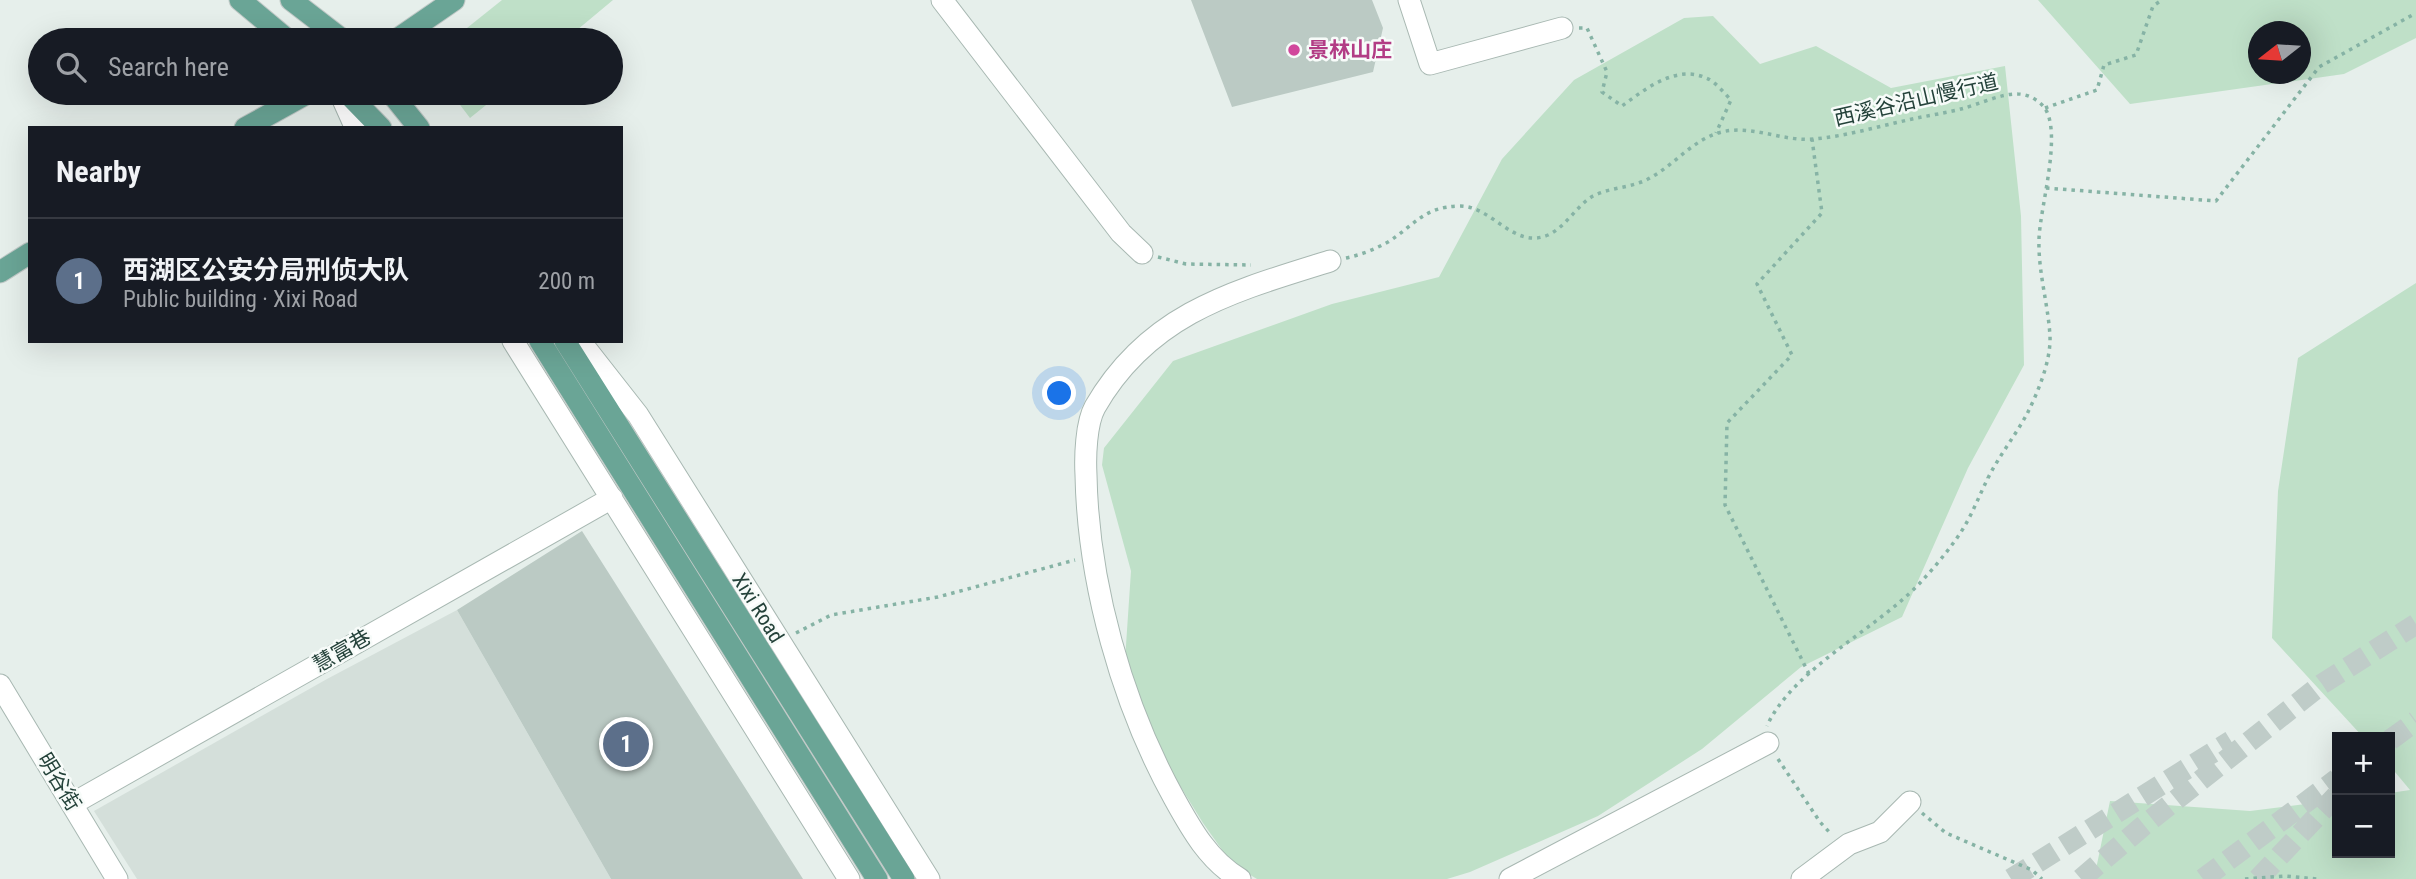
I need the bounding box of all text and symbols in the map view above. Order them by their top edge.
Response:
north arrow [2248,21,2311,84]
search box [28,28,623,105]
place label: 景林山庄 [1308,38,1392,62]
marker: 景林山庄 [1286,42,1302,58]
icon: search [52,48,90,86]
text: Search here [108,52,229,82]
street label: 西溪谷沿山慢行道 [1831,69,2001,131]
text: Nearby [56,154,141,189]
text: 西湖区公安分局刑侦大队 [123,255,409,285]
text: 1 [73,268,85,295]
text: 200 m [538,268,595,295]
text: Public building · Xixi Road [123,286,358,313]
your location [1042,376,1076,410]
street label: Xixi Road [727,569,789,647]
street label: 慧富巷 [309,625,375,677]
pin: 1 [603,718,649,770]
map controls [2332,732,2395,858]
button: + [2332,732,2395,795]
street label: 明谷街 [32,749,86,815]
button: − [2332,795,2395,858]

